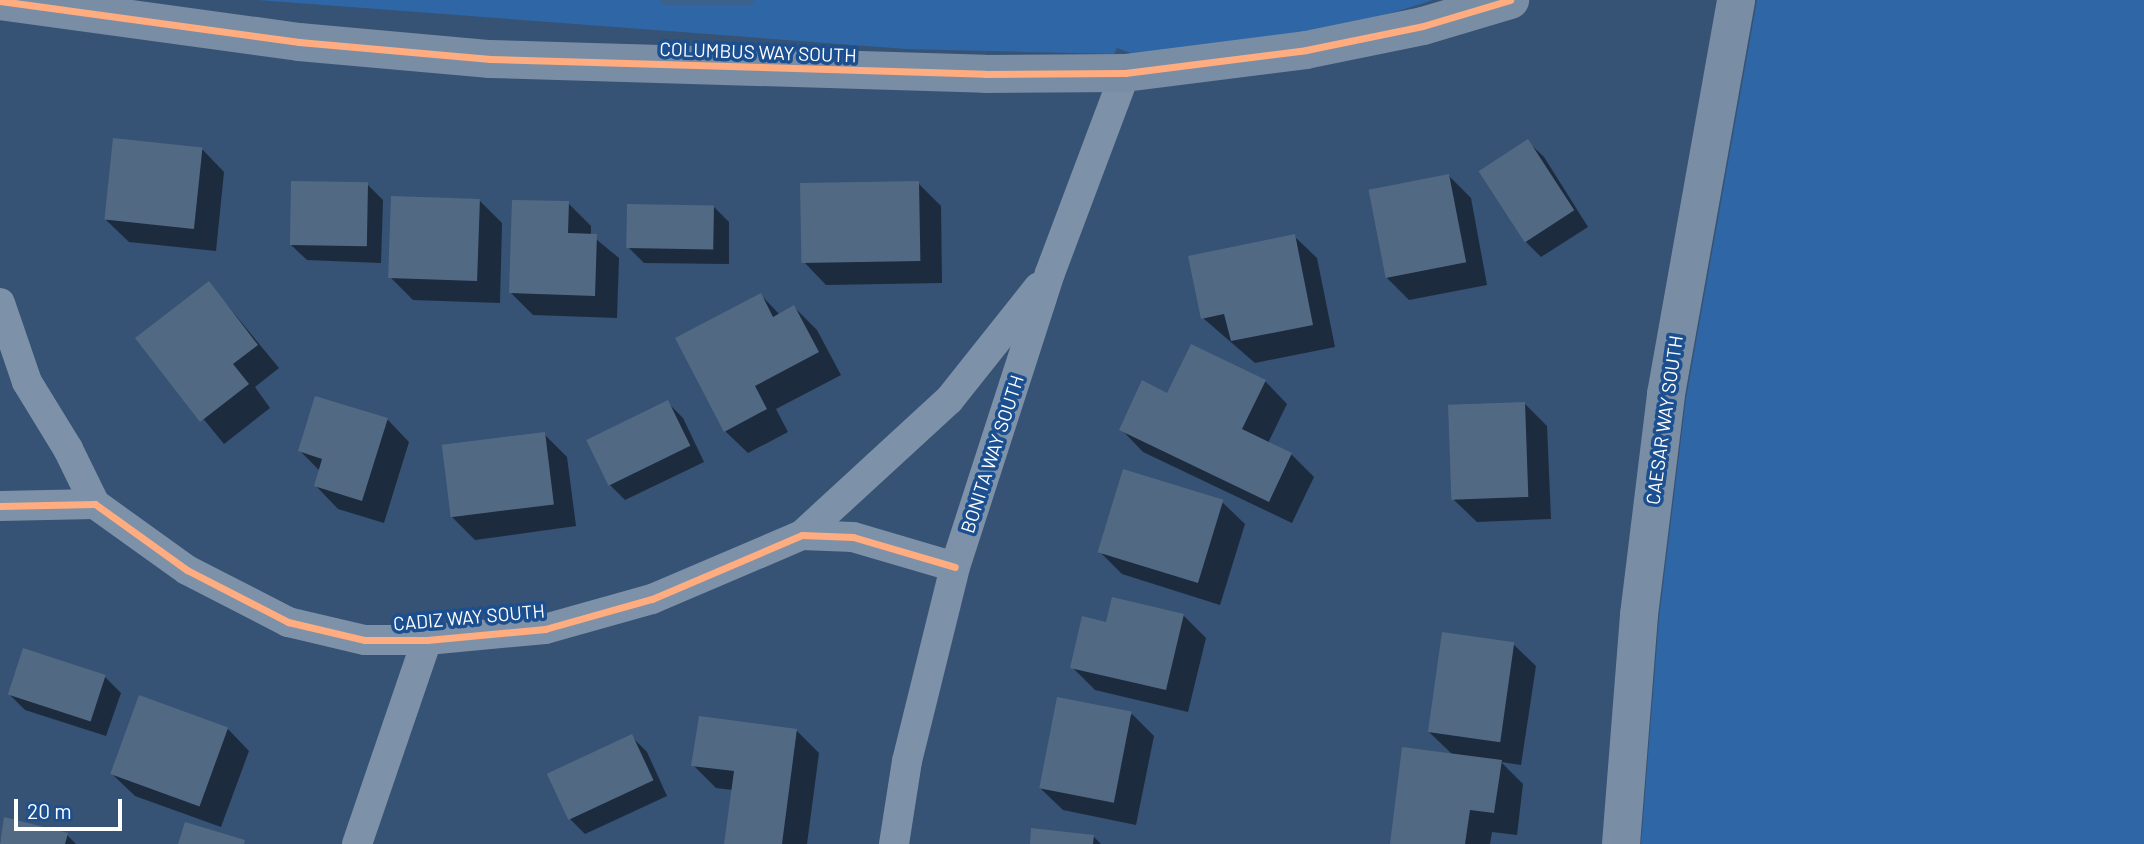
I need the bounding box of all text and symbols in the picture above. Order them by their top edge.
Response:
street label: COLUMBUS WAY SOUTH [659,37,857,67]
street label: CAESAR WAY SOUTH [1641,334,1687,506]
street label: BONITA WAY SOUTH [956,372,1028,536]
street label: CADIZ WAY SOUTH [392,599,546,635]
scale bar [18,784,126,828]
text: 20 m [27,798,72,823]

